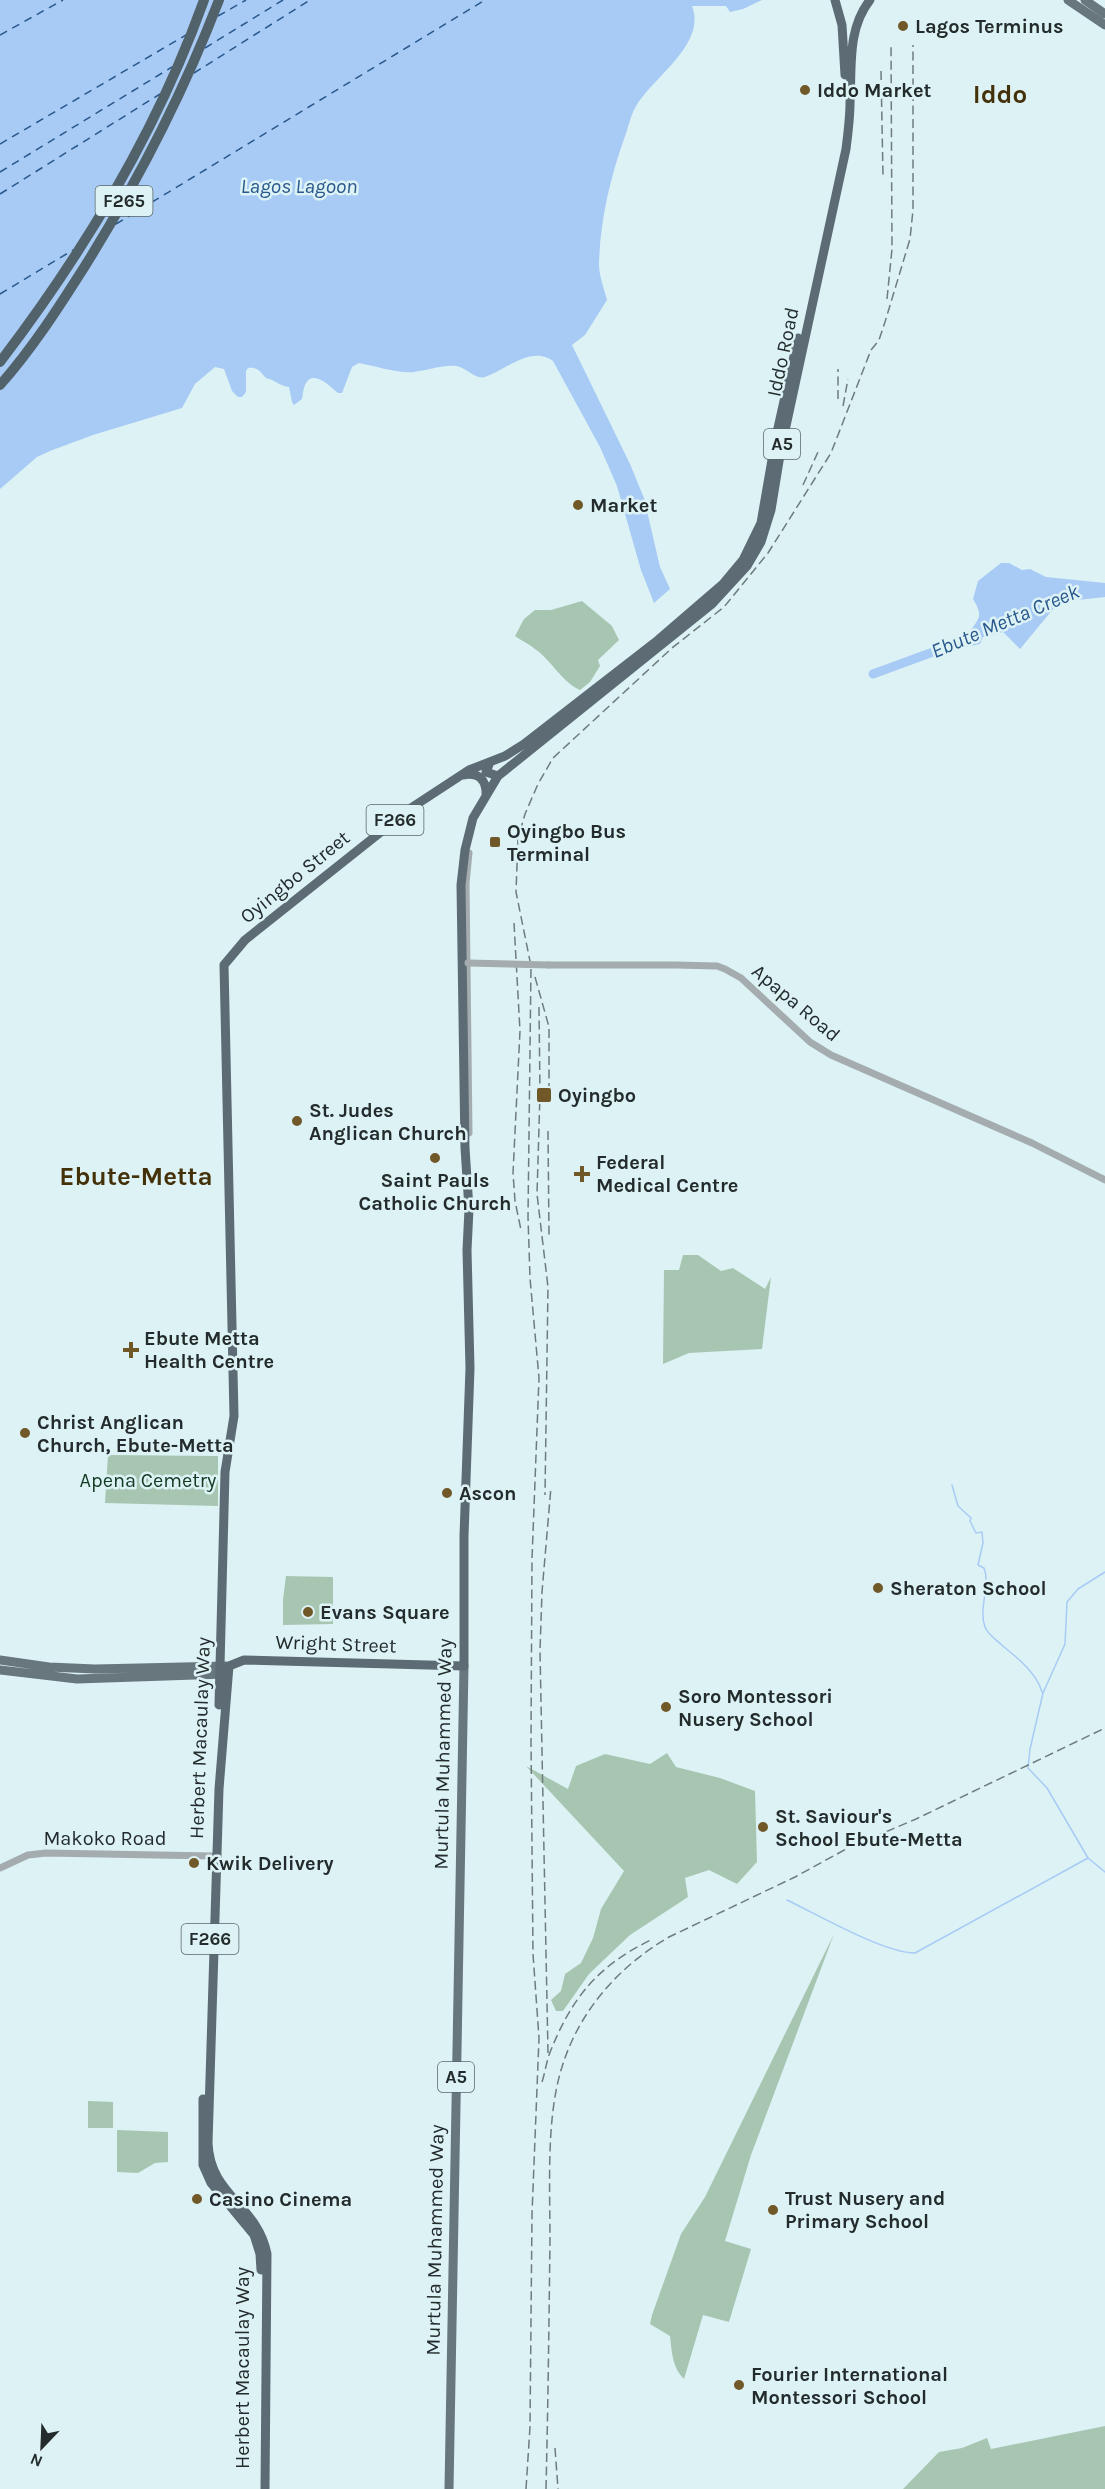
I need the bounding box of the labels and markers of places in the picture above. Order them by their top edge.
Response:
place label: Lagos Terminus [915,15,1064,38]
marker: Lagos Terminus [896,19,910,33]
place label: Iddo Market [817,79,931,102]
marker: Iddo Market [798,83,812,97]
place label: Market [590,494,657,517]
marker: Market [571,498,585,512]
place label: Oyingbo Bus Terminal [507,820,626,866]
marker: Oyingbo Bus Terminal [488,835,502,849]
place label: Oyingbo [558,1084,636,1107]
marker: Oyingbo [535,1086,553,1104]
place label: St. Judes Anglican Church [309,1099,467,1145]
marker: St. Judes Anglican Church [290,1114,304,1128]
marker: Saint Pauls Catholic Church [428,1151,442,1165]
place label: Federal Medical Centre [596,1151,738,1197]
marker: Federal Medical Centre [573,1165,591,1183]
place label: Saint Pauls Catholic Church [359,1169,511,1215]
place label: Ebute Metta Health Centre [144,1327,274,1373]
marker: Ebute Metta Health Centre [122,1341,140,1359]
place label: Christ Anglican Church, Ebute-Metta [37,1411,234,1457]
marker: Christ Anglican Church, Ebute-Metta [18,1426,32,1440]
place label: Ascon [459,1482,516,1505]
marker: Ascon [440,1486,454,1500]
place label: Sheraton School [890,1577,1047,1600]
marker: Sheraton School [871,1581,885,1595]
place label: Evans Square [320,1601,450,1624]
marker: Evans Square [301,1605,315,1619]
place label: Soro Montessori Nusery School [678,1685,833,1731]
marker: Soro Montessori Nusery School [659,1700,673,1714]
place label: St. Saviour's School Ebute-Metta [775,1805,963,1851]
marker: St. Saviour's School Ebute-Metta [756,1820,770,1834]
place label: Kwik Delivery [206,1852,334,1875]
marker: Kwik Delivery [187,1856,201,1870]
place label: Trust Nusery and Primary School [785,2187,945,2233]
place label: Casino Cinema [209,2188,352,2211]
marker: Casino Cinema [190,2192,204,2206]
marker: Trust Nusery and Primary School [766,2203,780,2217]
place label: Fourier International Montessori School [751,2363,948,2409]
marker: Fourier International Montessori School [732,2378,746,2392]

